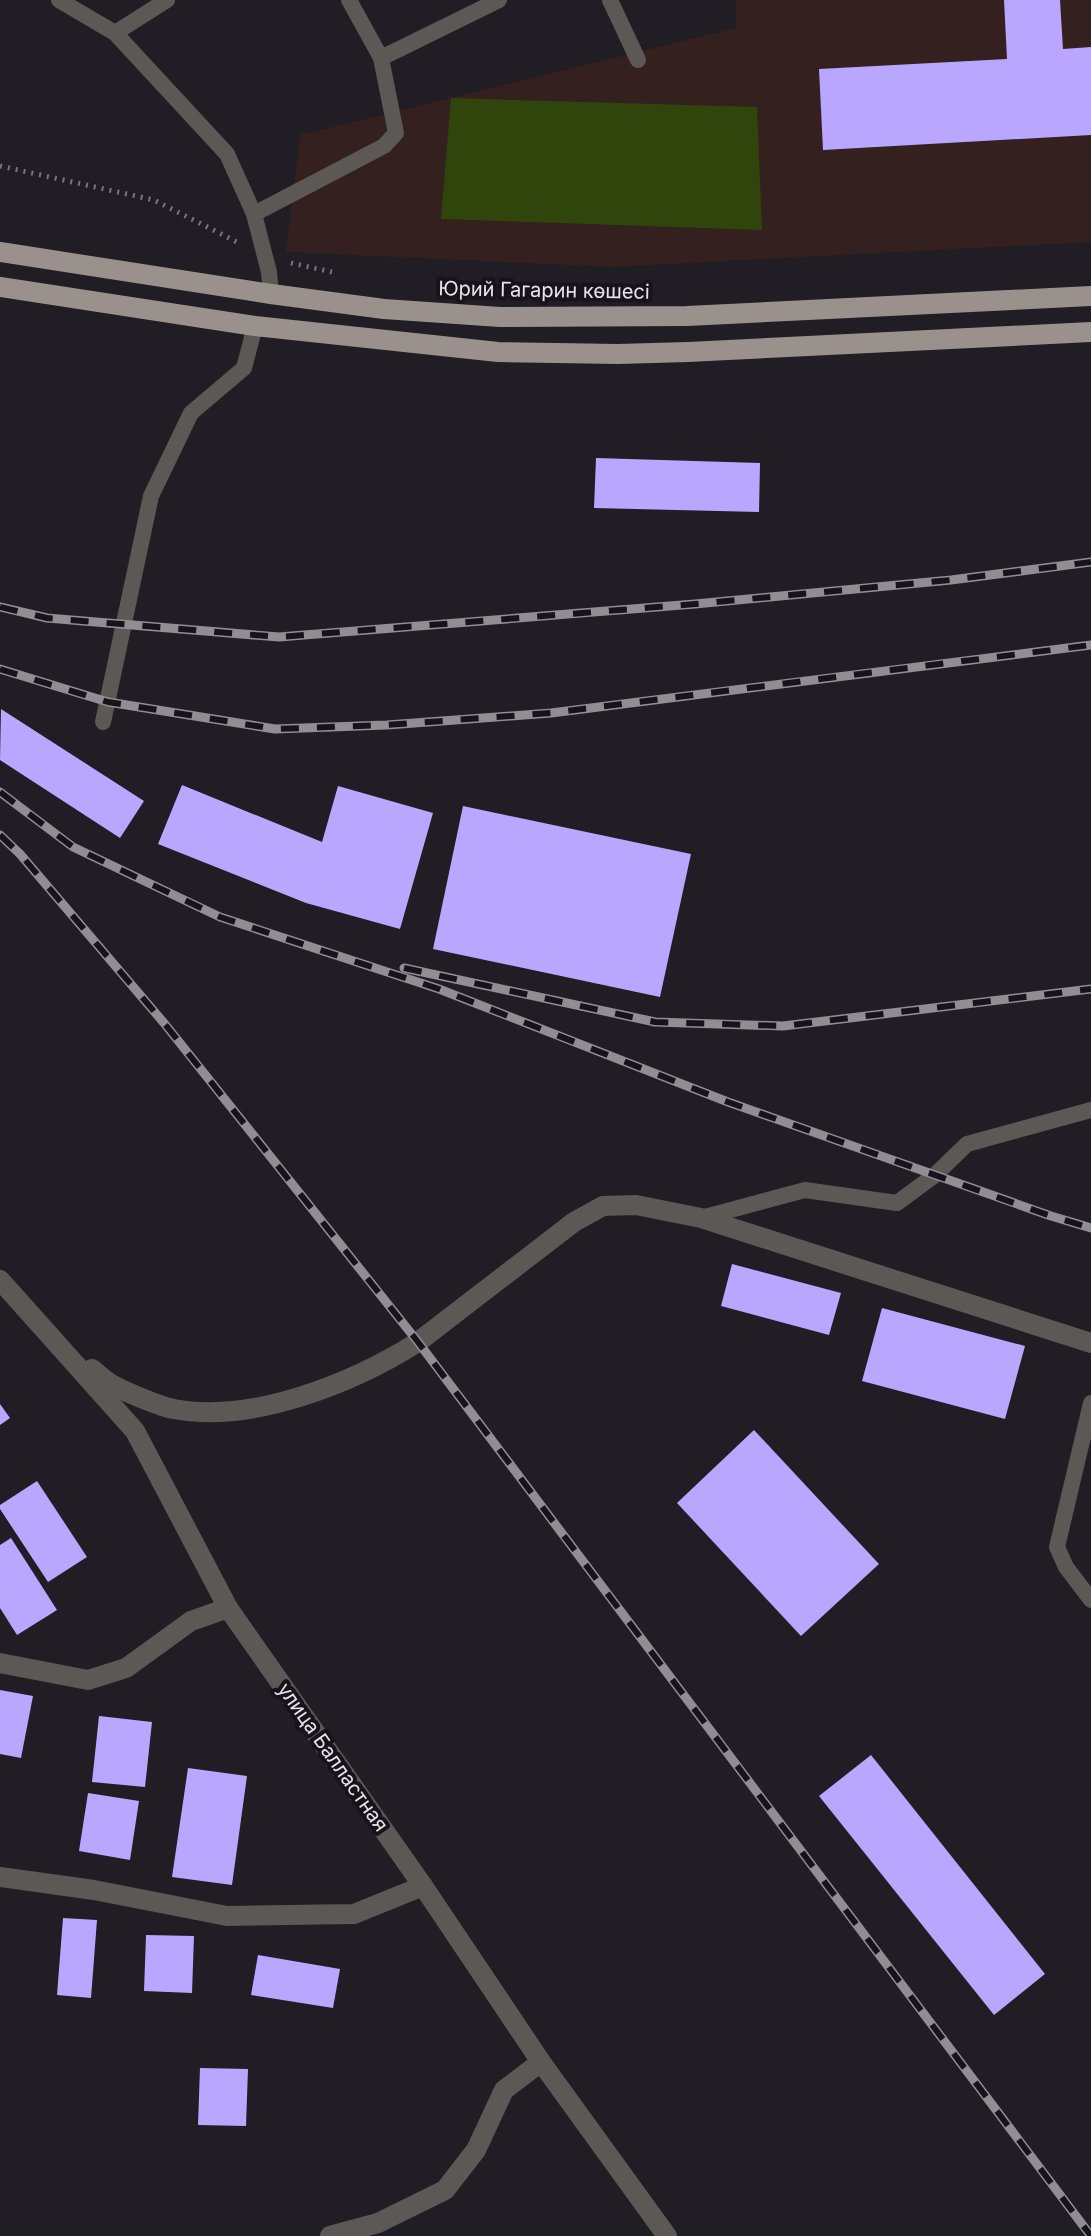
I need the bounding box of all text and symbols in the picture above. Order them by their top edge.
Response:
street label: Юрий Гагарин көшесі [438,276,650,304]
street label: улица Балластная [273,1678,393,1836]

